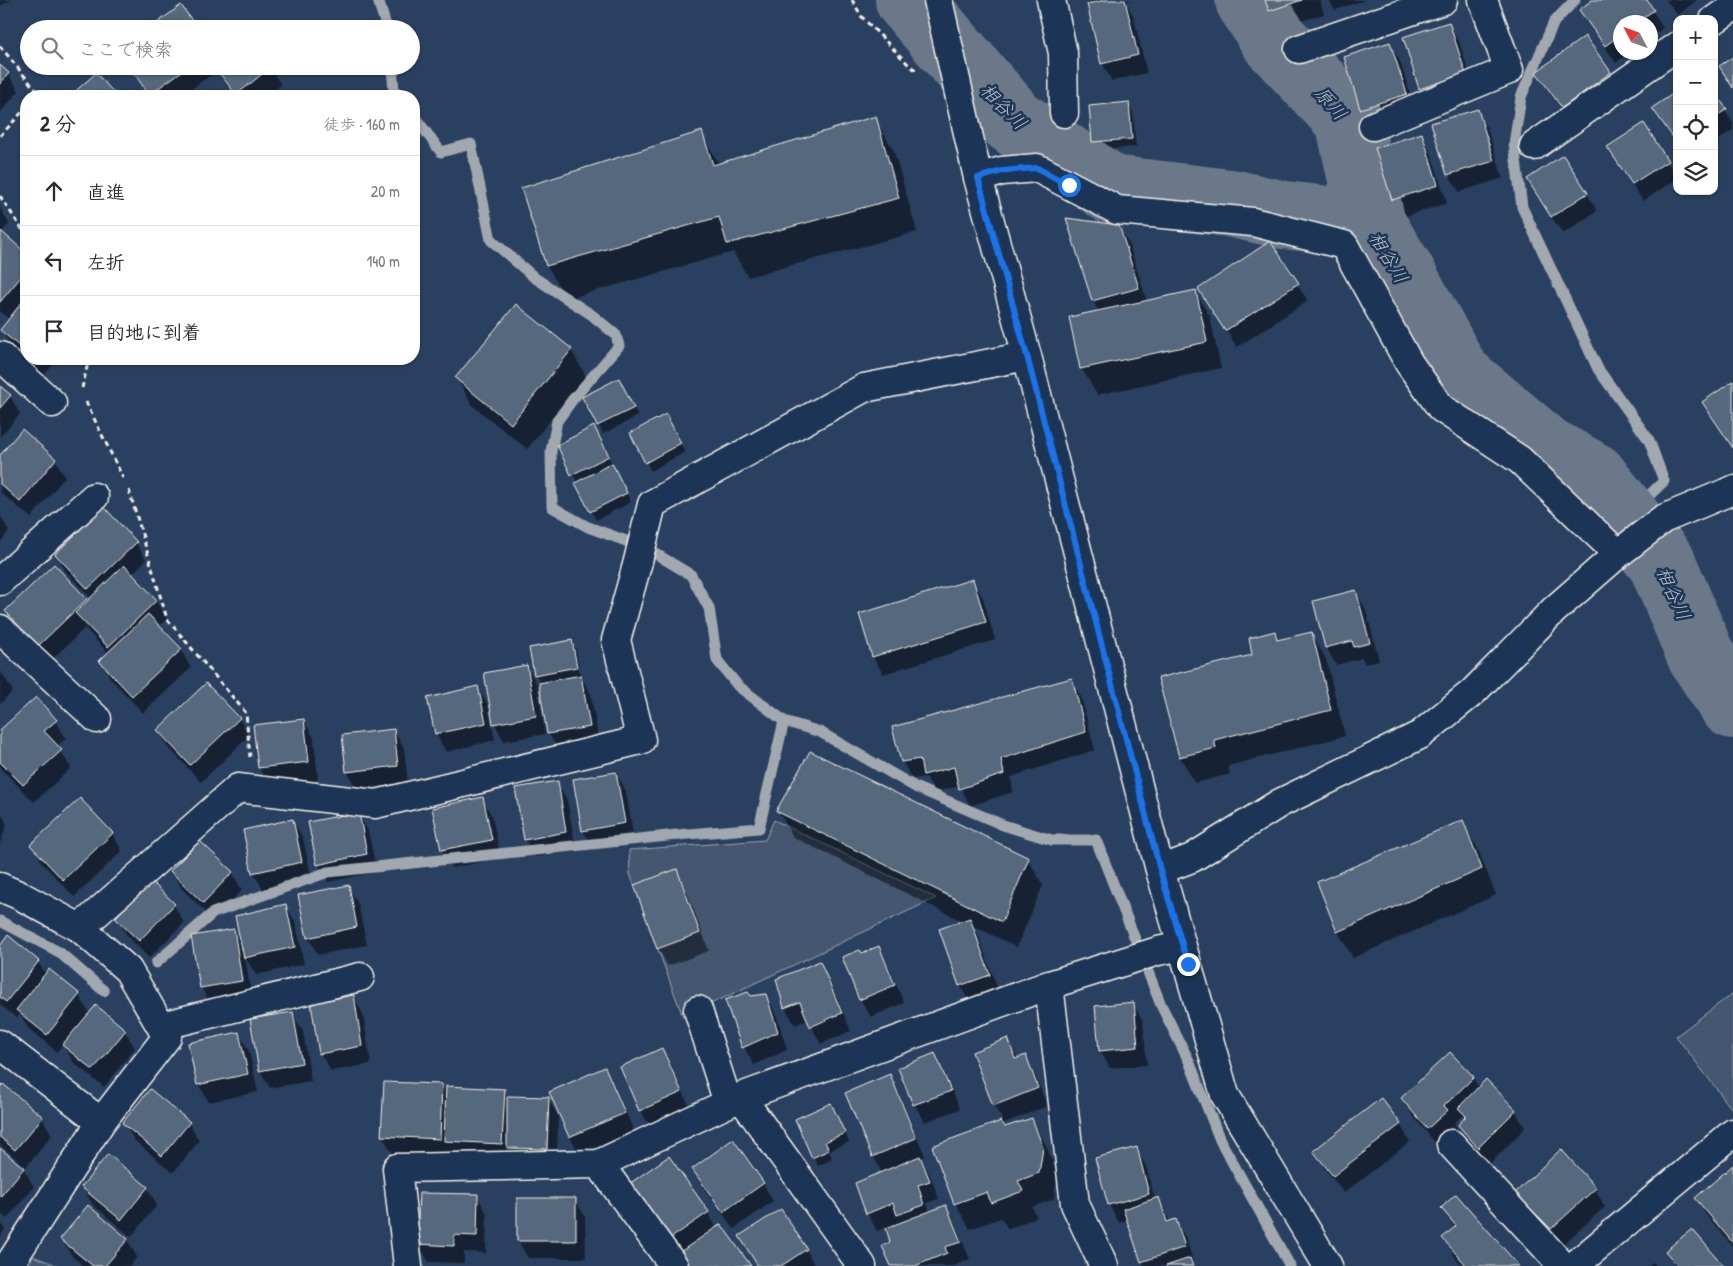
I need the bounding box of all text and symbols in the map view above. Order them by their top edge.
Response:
north arrow [1613,15,1658,60]
map controls [1673,15,1718,195]
button: + [1673,15,1718,60]
search box [20,20,420,75]
icon: search [38,34,66,62]
text: ここで検索 [78,36,173,62]
button: − [1673,60,1718,105]
water label: 相谷川 [975,77,1033,135]
water label: 原川 [1309,80,1353,126]
button: locate [1673,105,1718,150]
text: 2 分 [40,109,76,138]
text: 徒歩 · 160 m [324,113,400,135]
button: layers [1673,150,1718,195]
route start [1058,174,1081,197]
icon: ahead [40,177,68,205]
text: 直進 [87,179,125,205]
text: 20 m [371,180,400,202]
water label: 相谷川 [1363,226,1415,288]
icon: left [40,247,68,275]
text: 左折 [87,249,125,275]
text: 140 m [366,250,400,272]
icon: arrive [40,317,68,345]
text: 目的地に到着 [87,319,201,345]
water label: 相谷川 [1651,562,1697,624]
route end [1177,953,1200,976]

